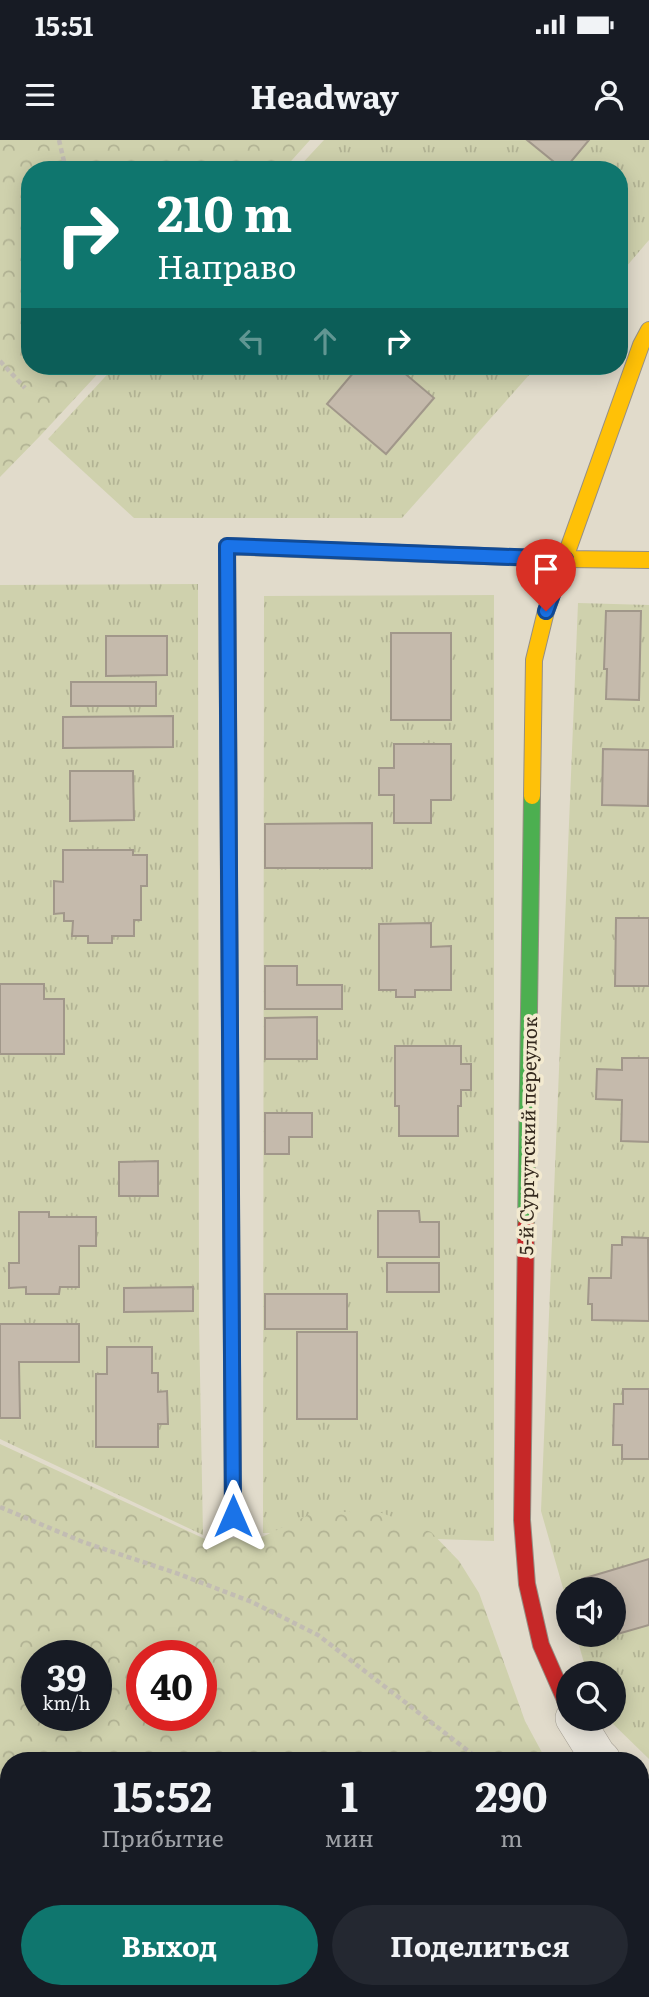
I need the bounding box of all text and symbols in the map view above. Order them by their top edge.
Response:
text: 15:51 [35,5,93,44]
text: Headway [250,71,399,119]
icon: menu [21,76,59,114]
icon: person [590,76,628,114]
text: 210 m [157,174,292,247]
icon: right [42,189,133,280]
text: Направо [157,241,297,289]
icon: left [233,322,271,360]
icon: ahead [306,322,344,360]
icon: right [379,322,417,360]
pin [516,539,576,611]
icon: arrive [527,550,565,588]
street label: 5-й Сургутский переулок [511,1016,543,1256]
position arrow [196,1479,270,1553]
map controls [556,1577,626,1731]
button: sound [556,1577,626,1647]
speed limit sign: 40 [126,1640,217,1731]
text: 39 [47,1650,86,1702]
button: search [556,1661,626,1731]
text: km/h [43,1689,90,1716]
text: 15:52 [113,1763,212,1825]
text: 1 [341,1763,358,1825]
text: 290 [475,1763,548,1825]
text: Прибытие [101,1820,224,1854]
text: мин [325,1820,374,1854]
text: m [500,1820,523,1854]
button: Выход [21,1905,318,1985]
button: Поделиться [332,1905,628,1985]

